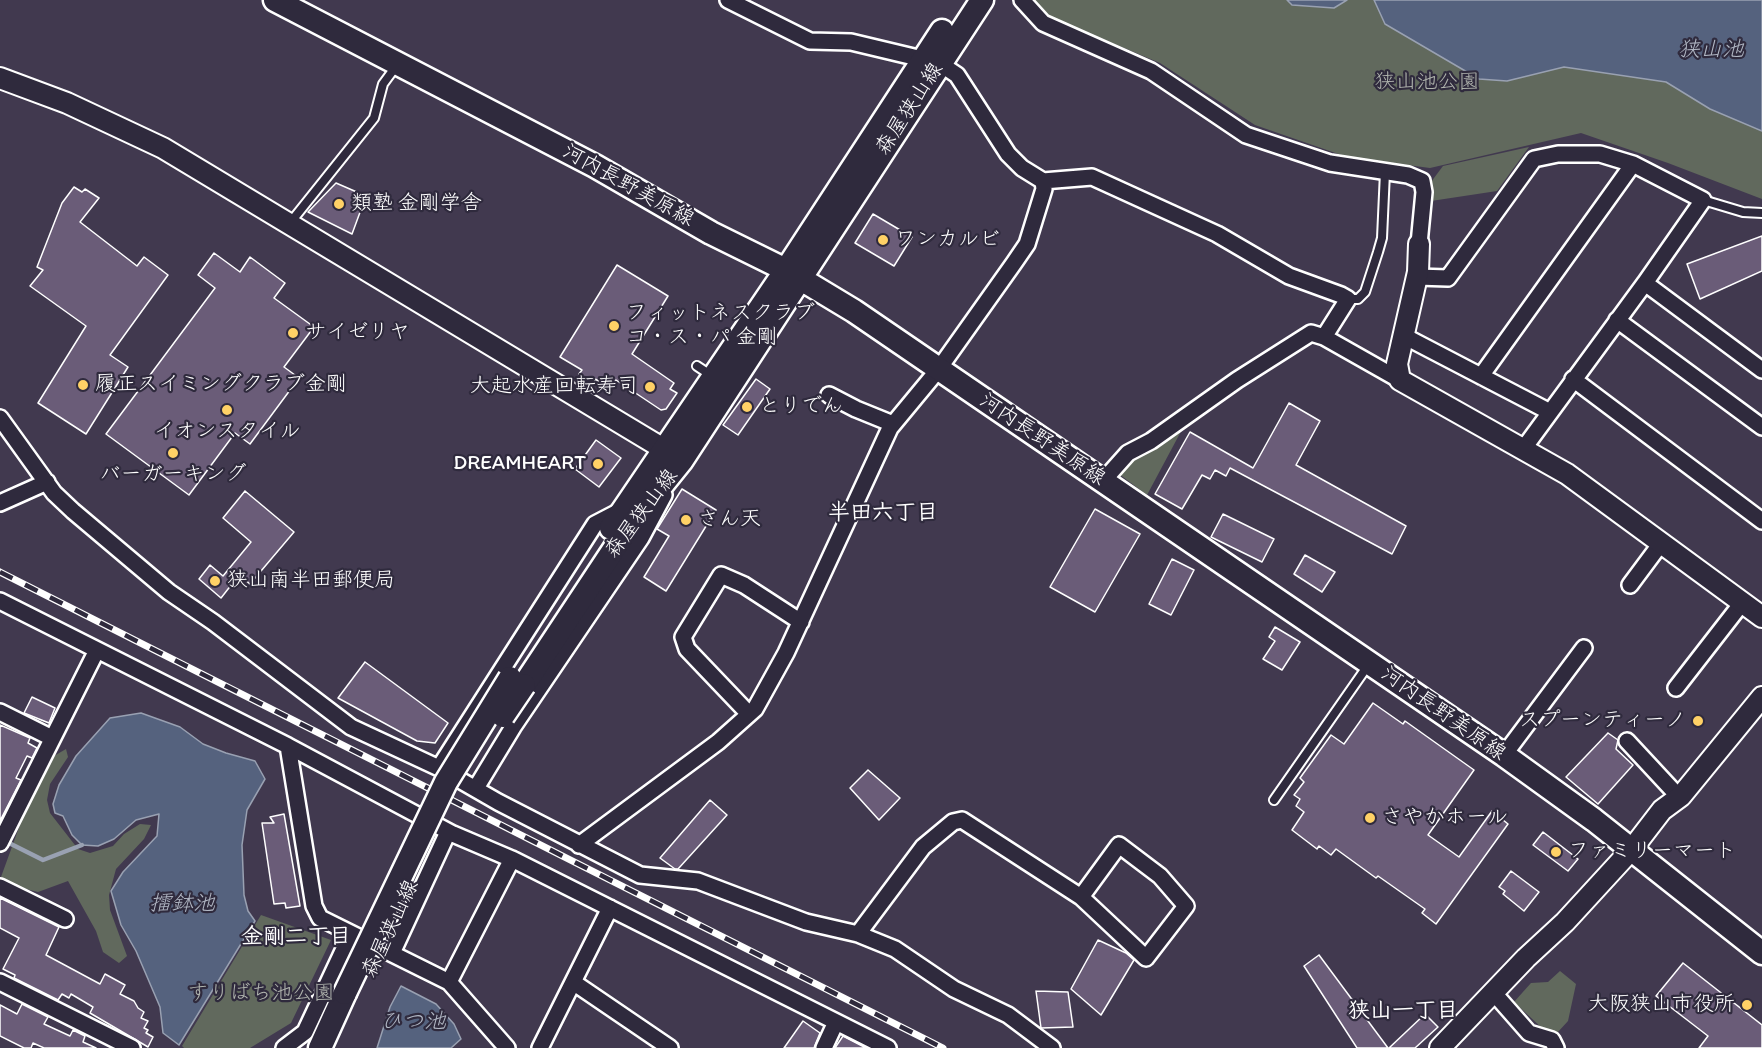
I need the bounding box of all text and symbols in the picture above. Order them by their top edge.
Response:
water label: 狭山池 [1678,37,1744,63]
street label: 森屋狭山線 [871,58,949,160]
park label: 狭山池公園 [1375,70,1479,96]
street label: 河内長野美原線 [558,139,698,233]
place label: 類塾 金剛学舎 [351,191,482,217]
marker: 類塾 金剛学舎 [332,197,346,211]
place label: ワンカルビ [895,227,1000,253]
marker: ワンカルビ [876,233,890,247]
place label: フィットネスクラブ コ・ス・パ 金剛 [626,301,815,351]
marker: フィットネスクラブ コ・ス・パ 金剛 [607,319,621,333]
place label: サイゼリヤ [305,320,410,346]
marker: サイゼリヤ [286,326,300,340]
place label: 履正スイミングクラブ金剛 [95,372,347,398]
place label: 大起水産回転寿司 [470,374,638,400]
marker: 履正スイミングクラブ金剛 [76,378,90,392]
marker: 大起水産回転寿司 [643,380,657,394]
street label: 河内長野美原線 [974,388,1110,492]
place label: とりでん [759,394,843,420]
marker: とりでん [740,400,754,414]
marker: イオンスタイル [220,403,234,417]
place label: イオンスタイル [154,419,300,445]
marker: バーガーキング [166,446,180,460]
place label: DREAMHEART [453,451,586,477]
marker: DREAMHEART [591,457,605,471]
place label: バーガーキング [100,462,246,488]
street label: 森屋狭山線 [600,464,684,564]
district label: 半田六丁目 [828,500,938,526]
place label: さん天 [698,507,761,533]
marker: さん天 [679,513,693,527]
place label: 狭山南半田郵便局 [227,568,395,594]
marker: 狭山南半田郵便局 [208,574,222,588]
street label: 河内長野美原線 [1376,662,1510,766]
place label: スプーンティーノ [1519,708,1686,734]
marker: スプーンティーノ [1691,714,1705,728]
place label: さやかホール [1382,805,1508,831]
marker: さやかホール [1363,811,1377,825]
place label: ファミリーマート [1568,839,1736,865]
marker: ファミリーマート [1549,845,1563,859]
street label: 森屋狭山線 [357,876,425,982]
water label: 擂鉢池 [149,891,215,917]
district label: 金剛二丁目 [241,924,351,950]
park label: すりばち池公園 [188,981,334,1007]
place label: 大阪狭山市役所 [1588,992,1735,1018]
district label: 狭山一丁目 [1348,998,1458,1024]
marker: 大阪狭山市役所 [1740,998,1754,1012]
water label: ひつ池 [380,1009,446,1035]

